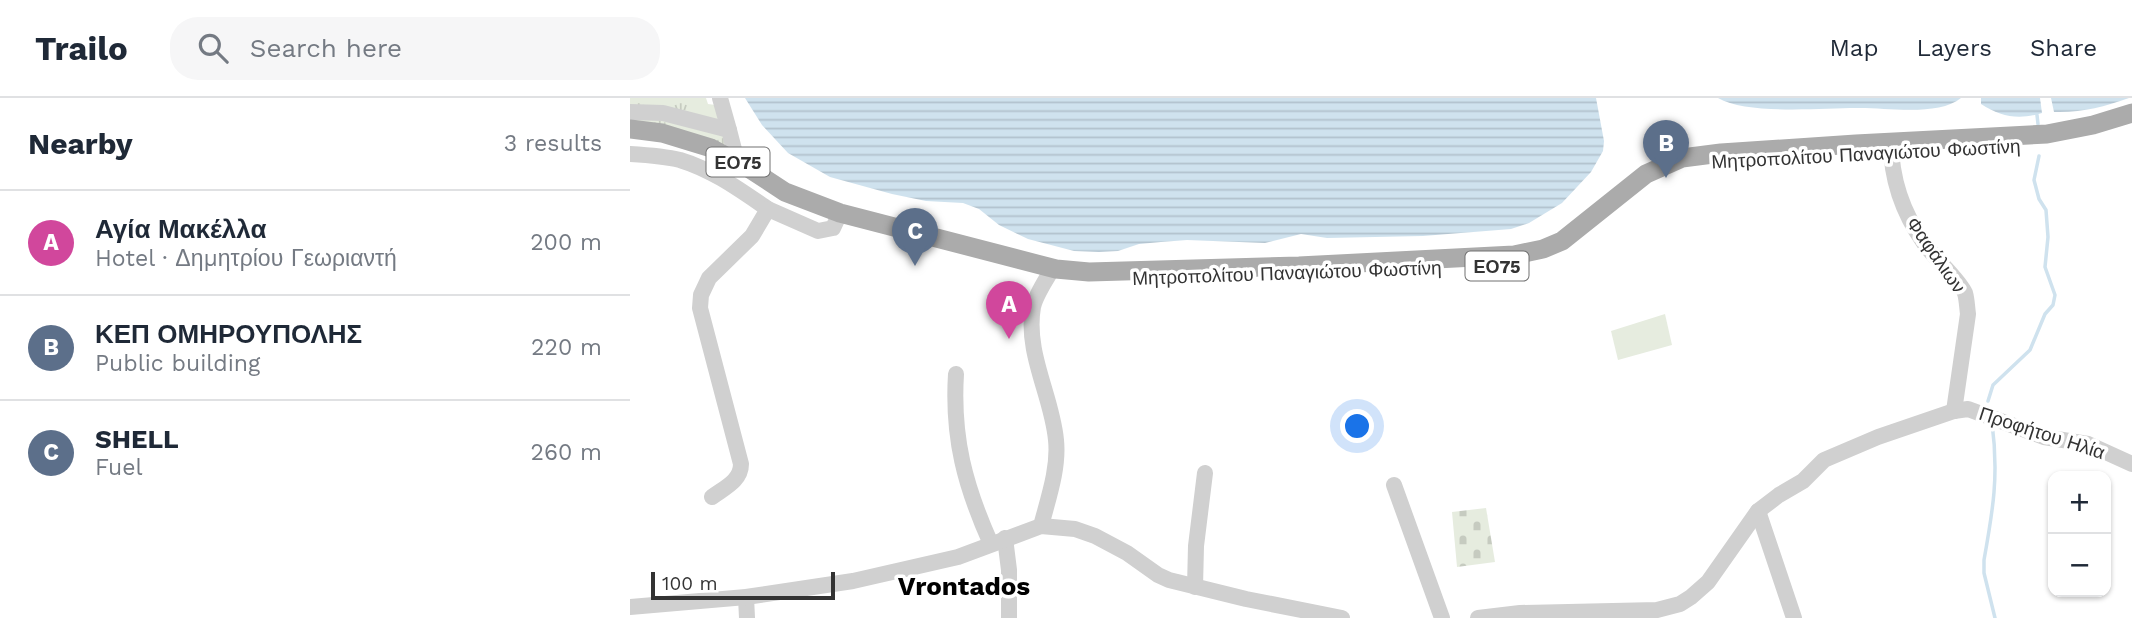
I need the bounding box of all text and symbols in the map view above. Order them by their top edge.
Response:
search box [170,17,660,80]
text: Trailo [35,29,128,68]
icon: search [194,29,232,67]
text: Search here [250,33,402,63]
text: Map [1830,34,1878,62]
text: Layers [1916,34,1992,62]
text: Share [2030,34,2097,62]
pin: B [1643,120,1689,178]
text: Nearby [28,126,133,161]
text: 3 results [504,130,602,157]
street label: Μητροπολίτου Παναγιώτου Φωστίνη [1711,134,2021,174]
road number: ΕΟ75 [706,148,770,176]
pin: C [892,208,938,266]
street label: Φαφάλιων [1901,213,1971,297]
text: Αγία Μακέλλα [95,214,266,244]
text: A [43,229,59,256]
text: 200 m [530,229,602,256]
text: Hotel · Δημητρίου Γεωριαντή [95,245,397,272]
road number: ΕΟ75 [1466,252,1528,280]
street label: Μητροπολίτου Παναγιώτου Φωστίνη [1132,256,1442,290]
pin: A [986,281,1032,339]
text: ΚΕΠ ΟΜΗΡΟΥΠΟΛΗΣ [95,319,362,349]
text: B [43,334,59,361]
text: 220 m [531,334,602,361]
text: Public building [95,350,260,377]
street label: Προφήτου Ηλία [1976,402,2108,464]
your location [1340,409,1374,443]
text: SHELL [95,424,179,454]
text: C [43,439,59,466]
text: 260 m [531,439,602,466]
text: Fuel [95,454,143,481]
map controls [2048,471,2111,597]
button: + [2048,471,2111,534]
button: − [2048,534,2111,597]
scale bar [651,569,835,601]
district label: Vrontados [898,571,1030,601]
text: 100 m [662,572,718,595]

